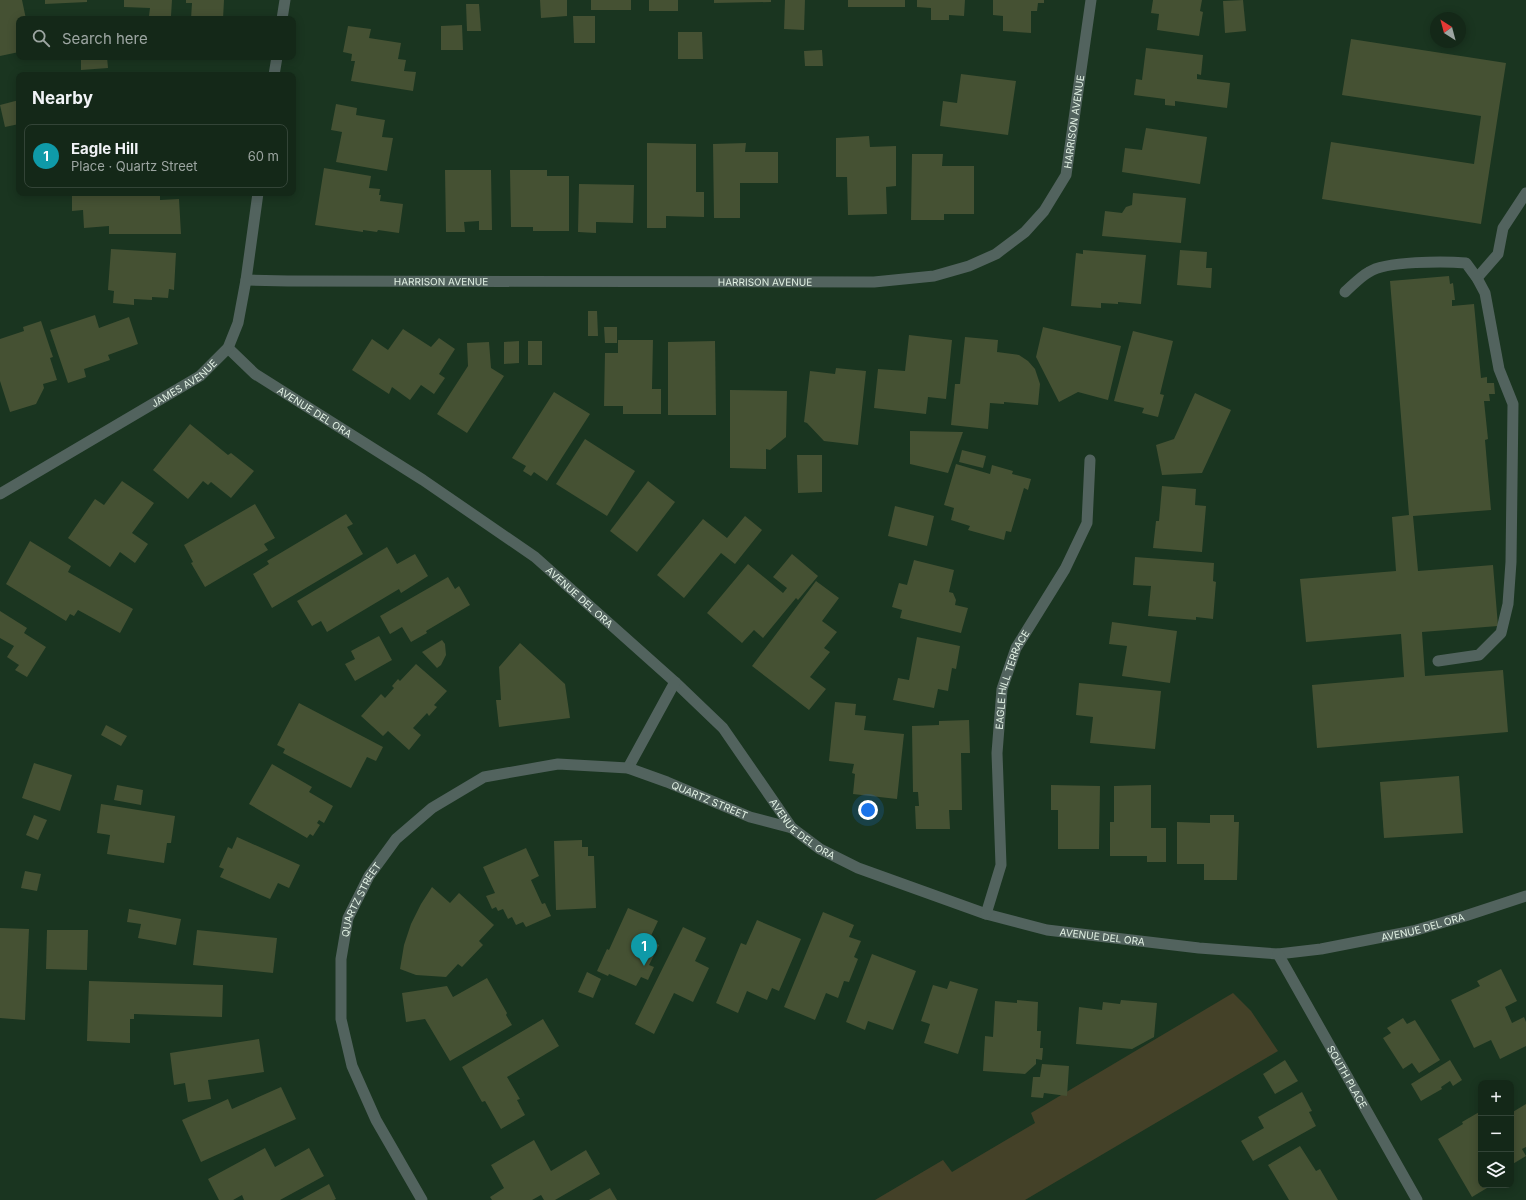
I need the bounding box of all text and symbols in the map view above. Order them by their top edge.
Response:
north arrow [1430,12,1466,48]
search box [16,16,296,60]
icon: search [30,27,52,49]
text: Search here [62,29,148,48]
street label: HARRISON AVENUE [1061,74,1086,169]
text: Nearby [32,88,93,108]
text: Eagle Hill [71,139,138,158]
text: 1 [43,148,49,164]
text: 60 m [248,148,279,164]
text: Place · Quartz Street [71,158,198,174]
street label: HARRISON AVENUE [394,275,488,287]
street label: HARRISON AVENUE [718,276,812,288]
street label: JAMES AVENUE [149,357,219,409]
street label: AVENUE DEL ORA [275,384,354,440]
street label: AVENUE DEL ORA [544,564,616,630]
street label: EAGLE HILL TERRACE [993,628,1032,730]
street label: QUARTZ STREET [670,779,750,821]
street label: AVENUE DEL ORA [767,796,837,862]
your location [858,800,878,820]
street label: QUARTZ STREET [339,860,383,938]
street label: AVENUE DEL ORA [1380,910,1466,943]
street label: AVENUE DEL ORA [1059,926,1146,948]
pin: 1 [631,933,657,966]
street label: SOUTH PLACE [1325,1043,1370,1110]
map controls [1478,1080,1514,1188]
button: + [1478,1080,1514,1116]
button: − [1478,1116,1514,1152]
button: layers [1478,1152,1514,1188]

